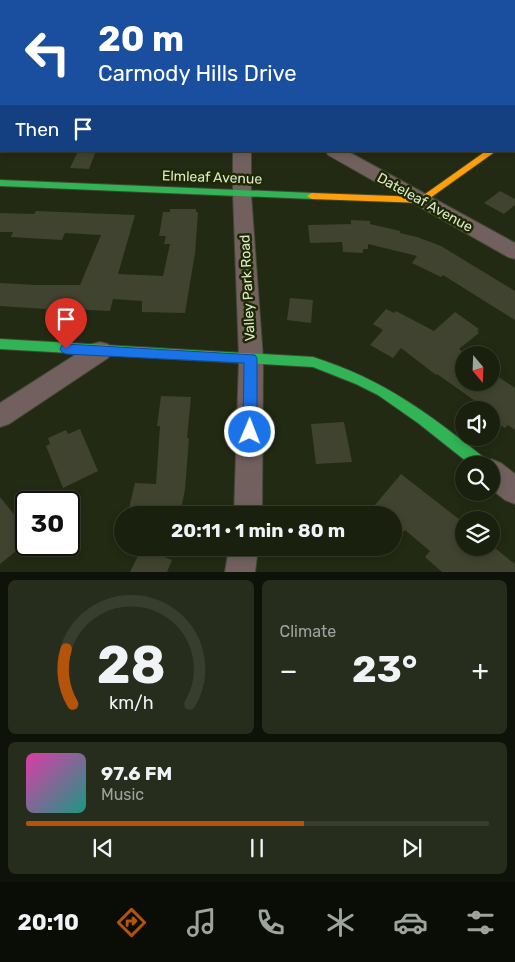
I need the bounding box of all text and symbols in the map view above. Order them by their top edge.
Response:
text: 20 m [98,18,184,60]
icon: left [15,20,80,85]
text: Carmody Hills Drive [98,60,297,87]
icon: arrive [69,115,97,143]
text: Then [15,118,59,141]
street label: Elmleaf Avenue [162,167,263,188]
street label: Dateleaf Avenue [374,169,476,236]
street label: Valley Park Road [236,234,259,342]
pin [45,298,87,349]
icon: arrive [52,305,80,333]
north arrow [455,346,500,391]
map controls [455,346,500,556]
button: sound [455,401,500,446]
position arrow [223,405,275,457]
button: search [455,456,500,501]
speed limit sign: 30 [15,491,80,556]
button: layers [455,511,500,556]
text: 20:11 · 1 min · 80 m [171,519,345,542]
text: Climate [280,622,336,641]
text: 28 [96,634,165,696]
text: 23° [352,646,417,692]
text: − [280,654,298,687]
text: + [472,654,489,687]
text: km/h [108,692,153,713]
text: 97.6 FM [101,762,172,785]
text: Music [101,785,144,804]
icon: previous [89,834,117,862]
icon: pause [243,834,271,862]
icon: next [398,834,426,862]
icon: directions [114,905,149,940]
icon: music [184,905,219,940]
icon: phone [253,905,288,940]
icon: climate [323,905,358,940]
icon: car [393,905,428,940]
icon: filters [463,905,498,940]
text: 20:10 [17,909,79,936]

